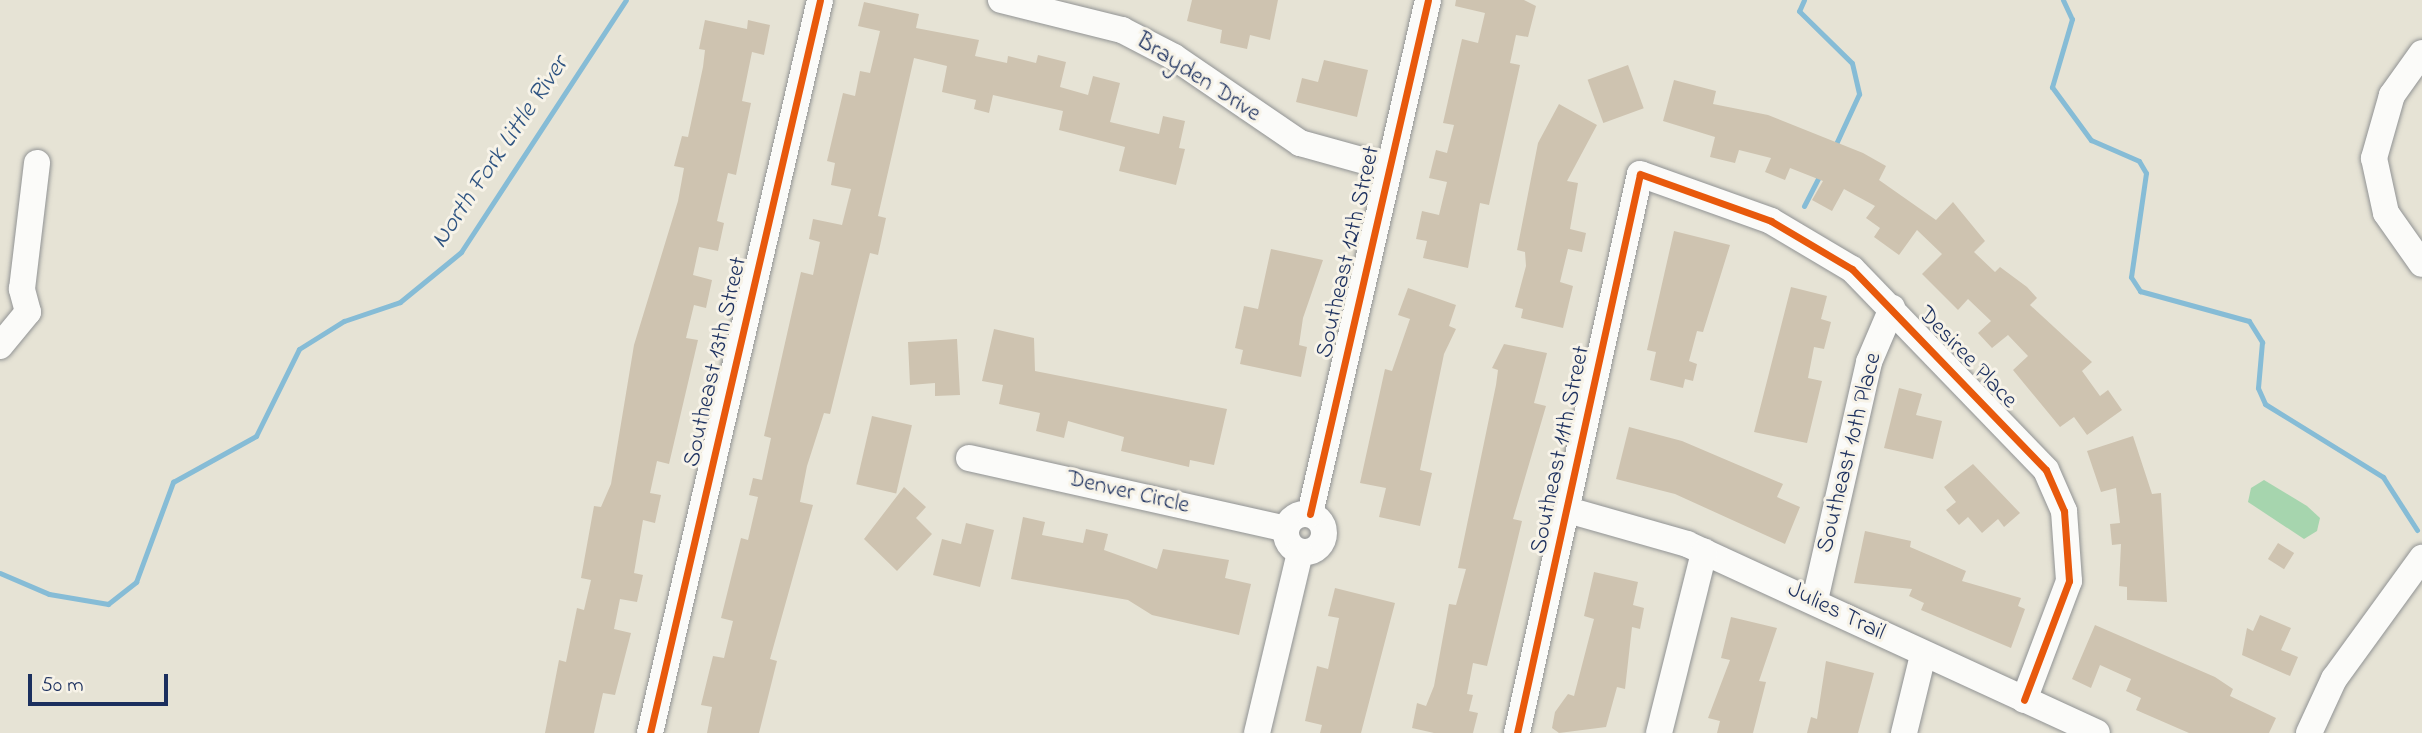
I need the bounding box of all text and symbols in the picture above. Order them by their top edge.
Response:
street label: Brayden Drive [1130,27,1266,129]
water label: North Fork Little River [425,51,577,255]
street label: Southeast 12th Street [1311,143,1387,361]
street label: Southeast 13th Street [678,254,754,470]
street label: Desiree Place [1911,301,2023,415]
street label: Southeast 11th Street [1525,343,1597,557]
street label: Southeast 10th Place [1811,350,1889,556]
street label: Denver Circle [1064,465,1192,521]
street label: Julies Trail [1782,576,1890,648]
scale bar [32,660,172,704]
text: 50 m [41,671,84,701]

